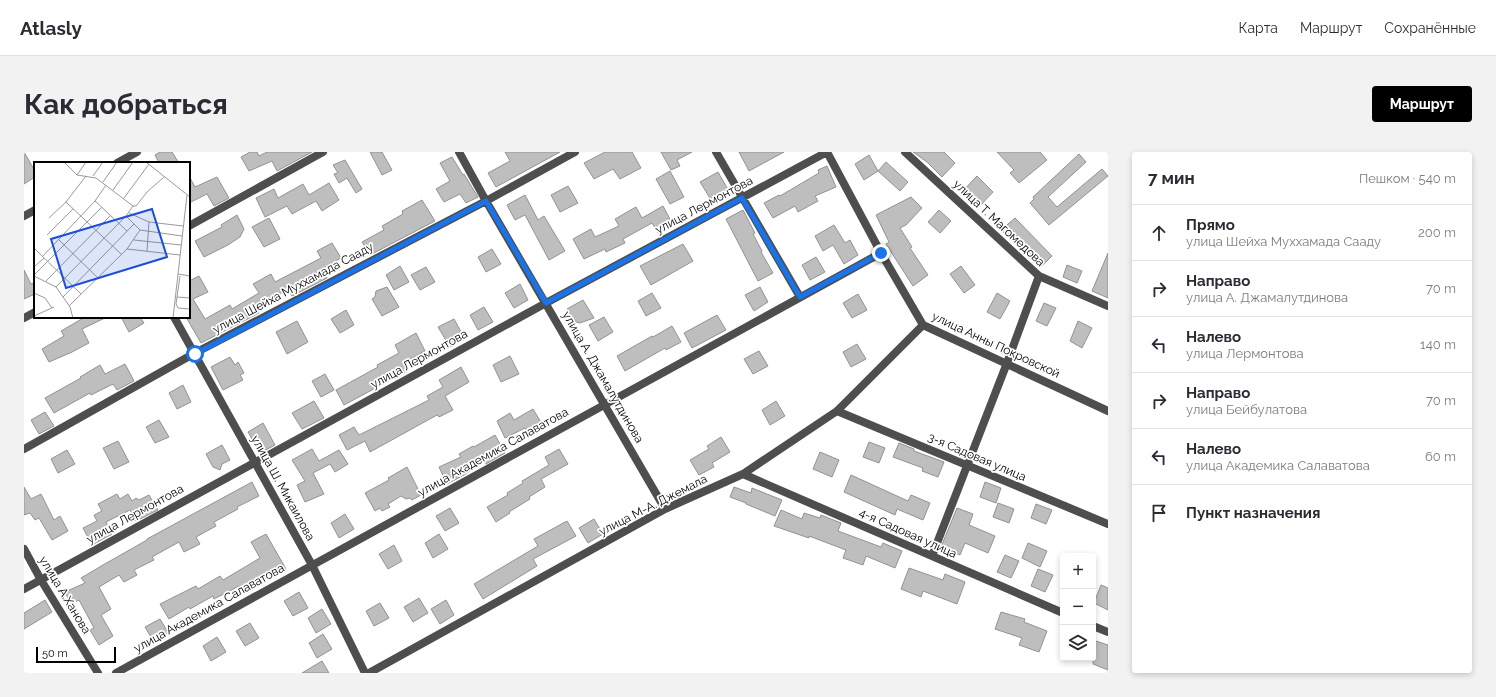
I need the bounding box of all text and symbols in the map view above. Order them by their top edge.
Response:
text: Atlasly [20,17,82,39]
text: Карта [1239,20,1278,36]
text: Маршрут [1300,20,1362,36]
text: Сохранённые [1384,20,1476,36]
button: Маршрут [1372,86,1472,122]
text: Как добраться [24,88,228,121]
inset map [34,162,190,318]
text: 7 мин [1148,168,1195,188]
text: Пешком · 540 m [1359,171,1456,186]
street label: улица Лермонтова [653,173,755,237]
street label: улица Т. Магомедова [950,177,1048,269]
text: Прямо [1186,216,1235,234]
icon: ahead [1148,222,1170,244]
text: 200 m [1418,225,1456,240]
text: улица Шейха Муххамада Сааду [1186,234,1381,249]
street label: улица Шейха Муххамада Сааду [210,239,376,336]
route end [872,244,890,262]
text: Направо [1186,272,1250,290]
icon: right [1148,278,1170,300]
text: 70 m [1426,281,1456,296]
text: улица А. Джамалутдинова [1186,290,1348,305]
street label: улица А. Джамалутдинова [560,309,646,445]
street label: улица Анны Покровской [930,309,1062,381]
street label: улица Лермонтова [368,327,470,391]
text: Налево [1186,328,1241,346]
icon: left [1148,334,1170,356]
text: 140 m [1420,337,1456,352]
route start [186,345,204,363]
text: улица Лермонтова [1186,346,1304,361]
text: Направо [1186,384,1250,402]
icon: right [1148,390,1170,412]
text: 70 m [1426,393,1456,408]
text: улица Бейбулатова [1186,402,1307,417]
street label: улица Академика Салаватова [415,405,571,499]
street label: 3-я Садовая улица [926,430,1028,484]
street label: улица Ш. Микаилова [248,433,318,543]
text: Налево [1186,440,1241,458]
icon: left [1148,446,1170,468]
text: 60 m [1425,449,1456,464]
text: улица Академика Салаватова [1186,458,1370,473]
street label: улица М-А. Джемала [596,472,710,538]
street label: улица Лермонтова [84,482,186,546]
icon: arrive [1148,502,1170,524]
text: Пункт назначения [1186,504,1320,522]
street label: 4-я Садовая улица [857,505,959,561]
map controls [1060,553,1096,661]
button: + [1060,553,1096,589]
street label: улица А.Ханова [36,554,94,636]
street label: улица Академика Салаватова [131,561,287,655]
button: − [1060,589,1096,625]
button: layers [1060,625,1096,661]
scale bar [36,645,116,664]
text: 50 m [42,647,68,660]

